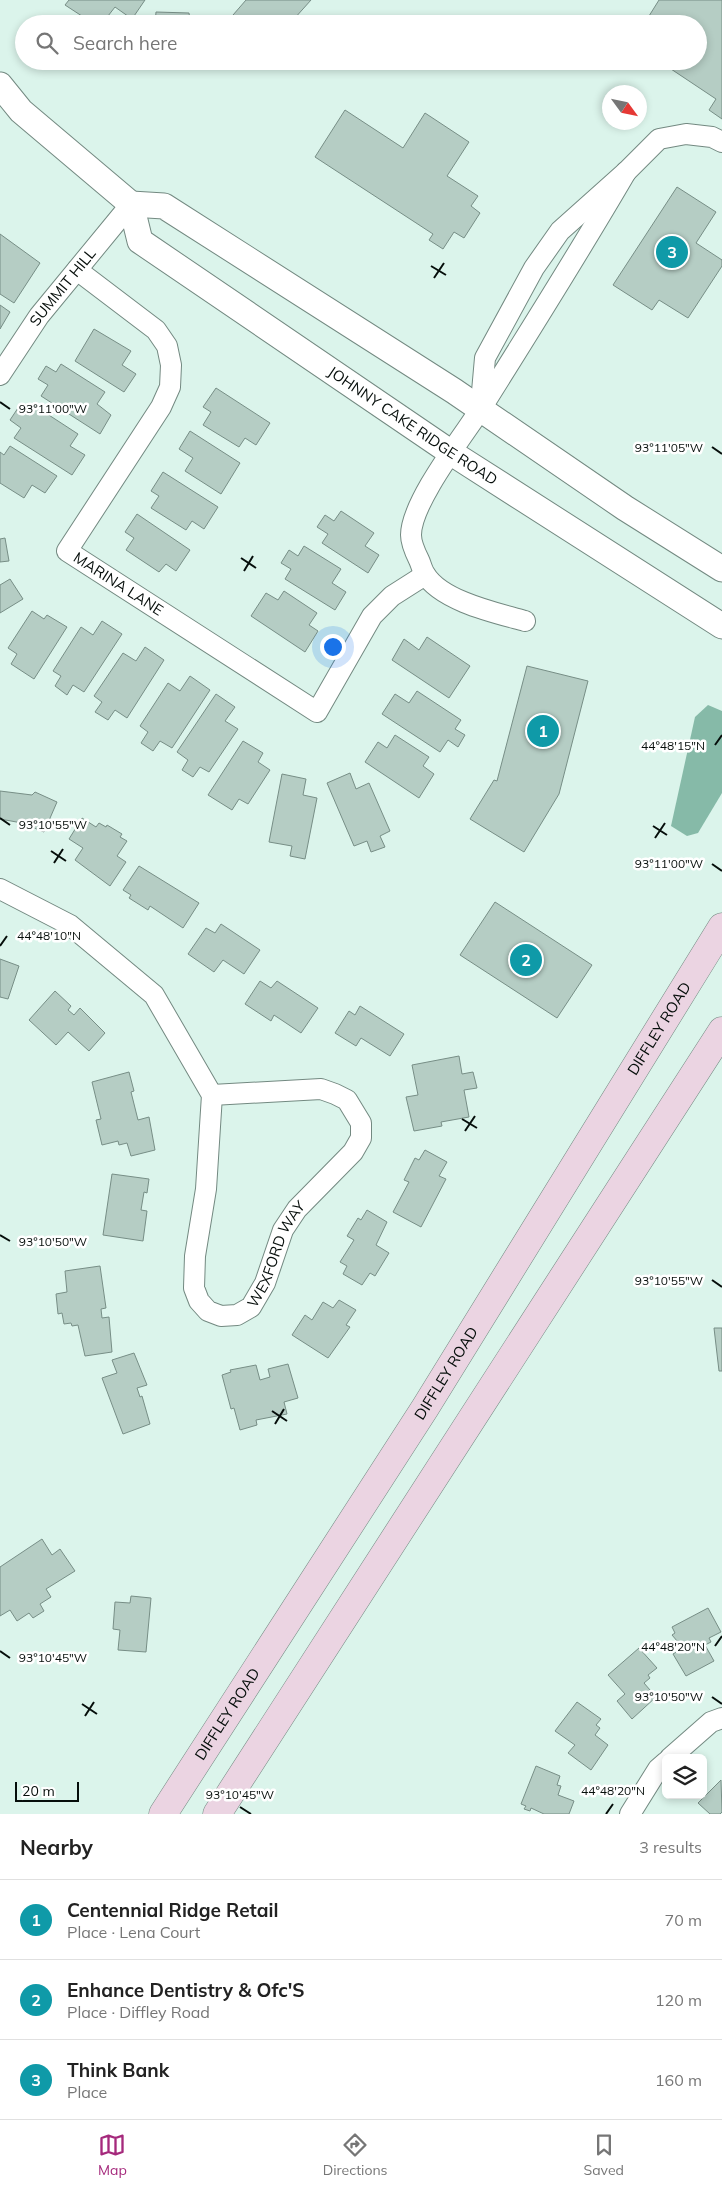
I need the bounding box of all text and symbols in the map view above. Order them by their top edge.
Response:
search box [15,15,707,70]
icon: search [33,29,61,57]
text: Search here [73,31,177,55]
north arrow [602,85,647,130]
pin: 3 [656,233,688,271]
street label: SUMMIT HILL [25,244,100,329]
street label: JOHNNY CAKE RIDGE ROAD [325,362,501,489]
text: 93°11'00"W [19,401,87,416]
text: 93°11'05"W [635,440,703,455]
street label: MARINA LANE [70,548,167,620]
your location [320,634,346,660]
pin: 1 [527,712,559,750]
text: 44°48'15"N [641,738,705,753]
text: 93°10'55"W [19,817,87,832]
text: 93°11'00"W [635,856,703,871]
text: 44°48'10"N [17,928,81,943]
pin: 2 [510,941,542,979]
street label: DIFFLEY ROAD [623,978,695,1078]
street label: WEXFORD WAY [243,1196,309,1311]
text: 93°10'50"W [19,1234,87,1249]
text: 93°10'55"W [635,1273,703,1288]
street label: DIFFLEY ROAD [410,1323,482,1423]
text: 44°48'20"N [641,1639,705,1654]
text: 93°10'45"W [19,1650,87,1665]
street label: DIFFLEY ROAD [190,1664,264,1763]
text: 93°10'50"W [635,1689,703,1704]
map controls [662,1754,707,1799]
button: layers [662,1754,707,1799]
scale bar [15,1779,79,1802]
text: 20 m [22,1782,55,1800]
text: 44°48'20"N [581,1783,645,1798]
text: 93°10'45"W [206,1787,274,1802]
text: Nearby [20,1834,93,1860]
text: 3 results [639,1837,702,1857]
text: Centennial Ridge Retail [67,1898,278,1922]
text: 1 [31,1910,41,1930]
text: 70 m [665,1910,702,1930]
text: Place · Lena Court [67,1922,200,1942]
text: Enhance Dentistry & Ofc'S [67,1978,305,2002]
text: 2 [31,1990,41,2010]
text: 120 m [655,1990,702,2010]
text: Place · Diffley Road [67,2002,210,2022]
text: Think Bank [67,2058,169,2082]
text: 3 [31,2070,41,2090]
text: 160 m [655,2070,702,2090]
text: Place [67,2082,107,2102]
tab: Map [98,2131,127,2179]
tab: Directions [323,2131,388,2179]
tab: Saved [584,2131,624,2179]

